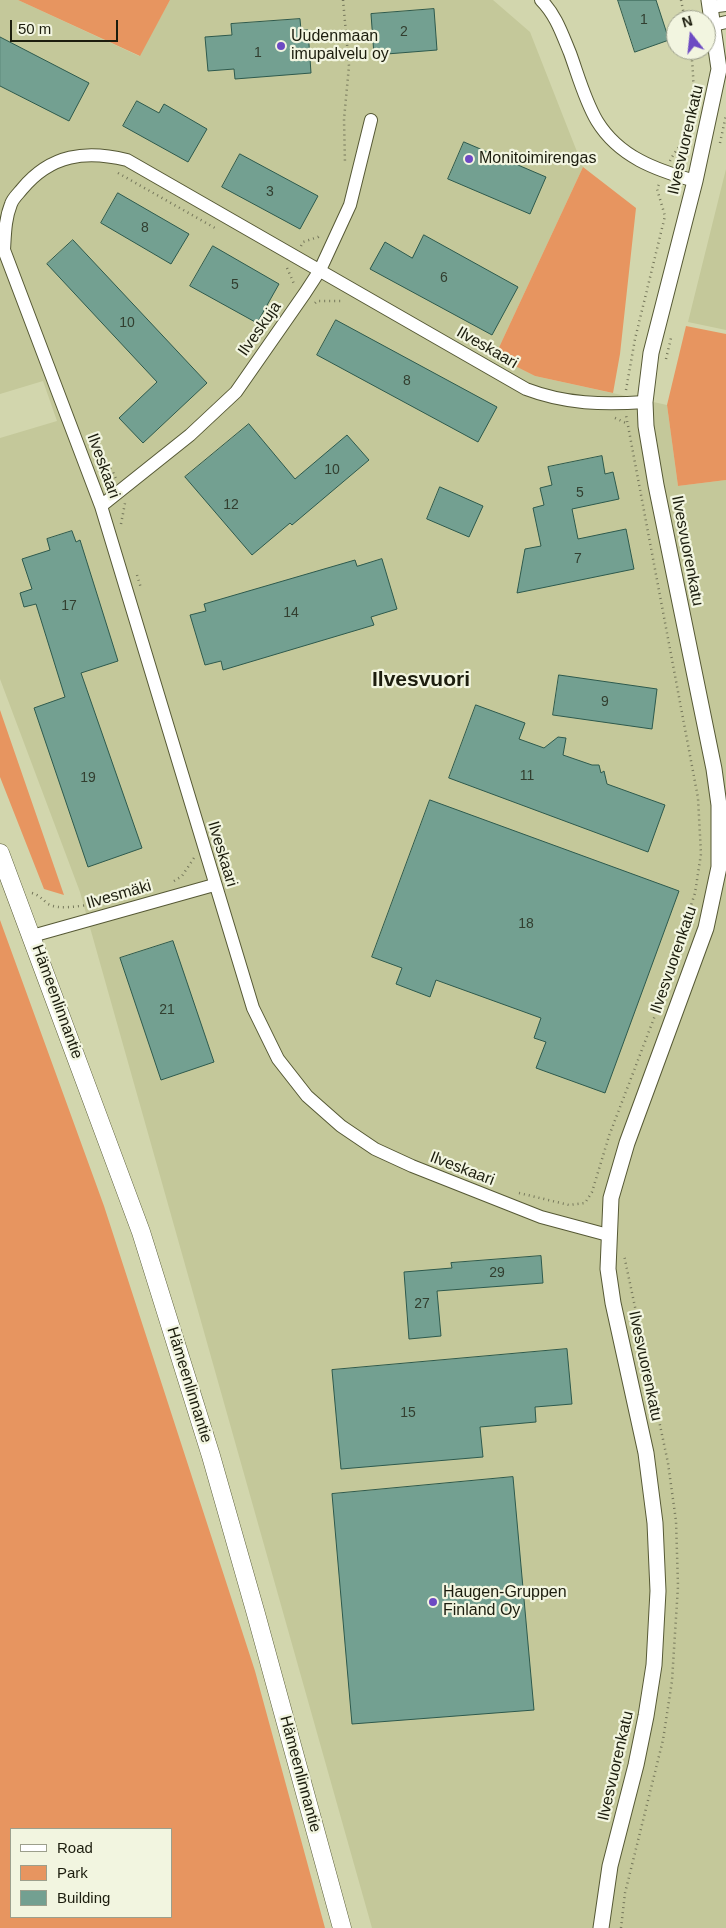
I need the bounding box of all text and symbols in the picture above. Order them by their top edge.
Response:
scale bar [12,10,120,42]
north arrow [666,10,716,60]
house number: 1 [640,12,648,28]
text: N [680,12,694,31]
text: 50 m [18,20,51,37]
house number: 2 [400,24,408,40]
place label: Uudenmaan imupalvelu oy [291,27,389,65]
marker: Uudenmaan imupalvelu oy [275,40,287,52]
house number: 1 [254,45,262,61]
street label: Ilvesvuorenkatu [664,83,708,197]
place label: Monitoimirengas [479,149,596,169]
marker: Monitoimirengas [463,153,475,165]
house number: 3 [266,184,274,200]
house number: 8 [141,220,149,236]
house number: 6 [440,270,448,286]
house number: 5 [231,277,239,293]
street label: Ilveskuja [234,298,286,360]
house number: 10 [119,315,135,331]
street label: Ilveskaari [453,323,521,373]
house number: 8 [403,373,411,389]
street label: Ilveskaari [82,431,124,501]
house number: 10 [324,462,340,478]
house number: 5 [576,485,584,501]
street label: Ilvesvuorenkatu [667,494,707,608]
house number: 12 [223,497,239,513]
house number: 7 [574,551,582,567]
house number: 17 [61,598,77,614]
house number: 14 [283,605,299,621]
district label: Ilvesvuori [372,667,470,693]
house number: 9 [601,694,609,710]
house number: 11 [520,768,534,784]
house number: 19 [80,770,96,786]
street label: Ilveskaari [203,819,241,889]
street label: Ilvesmäki [84,877,154,913]
street label: Ilvesvuorenkatu [647,904,701,1016]
house number: 18 [518,916,534,932]
street label: Hämeenlinnantie [27,942,87,1062]
house number: 21 [159,1002,175,1018]
street label: Ilveskaari [427,1148,497,1190]
house number: 29 [489,1265,505,1281]
house number: 27 [414,1296,430,1312]
street label: Ilvesvuorenkatu [624,1309,666,1423]
street label: Hämeenlinnantie [162,1325,216,1445]
house number: 15 [400,1405,416,1421]
place label: Haugen-Gruppen Finland Oy [443,1583,567,1621]
marker: Haugen-Gruppen Finland Oy [427,1596,439,1608]
street label: Ilvesvuorenkatu [594,1709,638,1823]
street label: Hämeenlinnantie [275,1714,325,1834]
legend [10,1828,172,1918]
text: Road [57,1839,93,1856]
text: Park [57,1864,88,1881]
text: Building [57,1889,110,1906]

